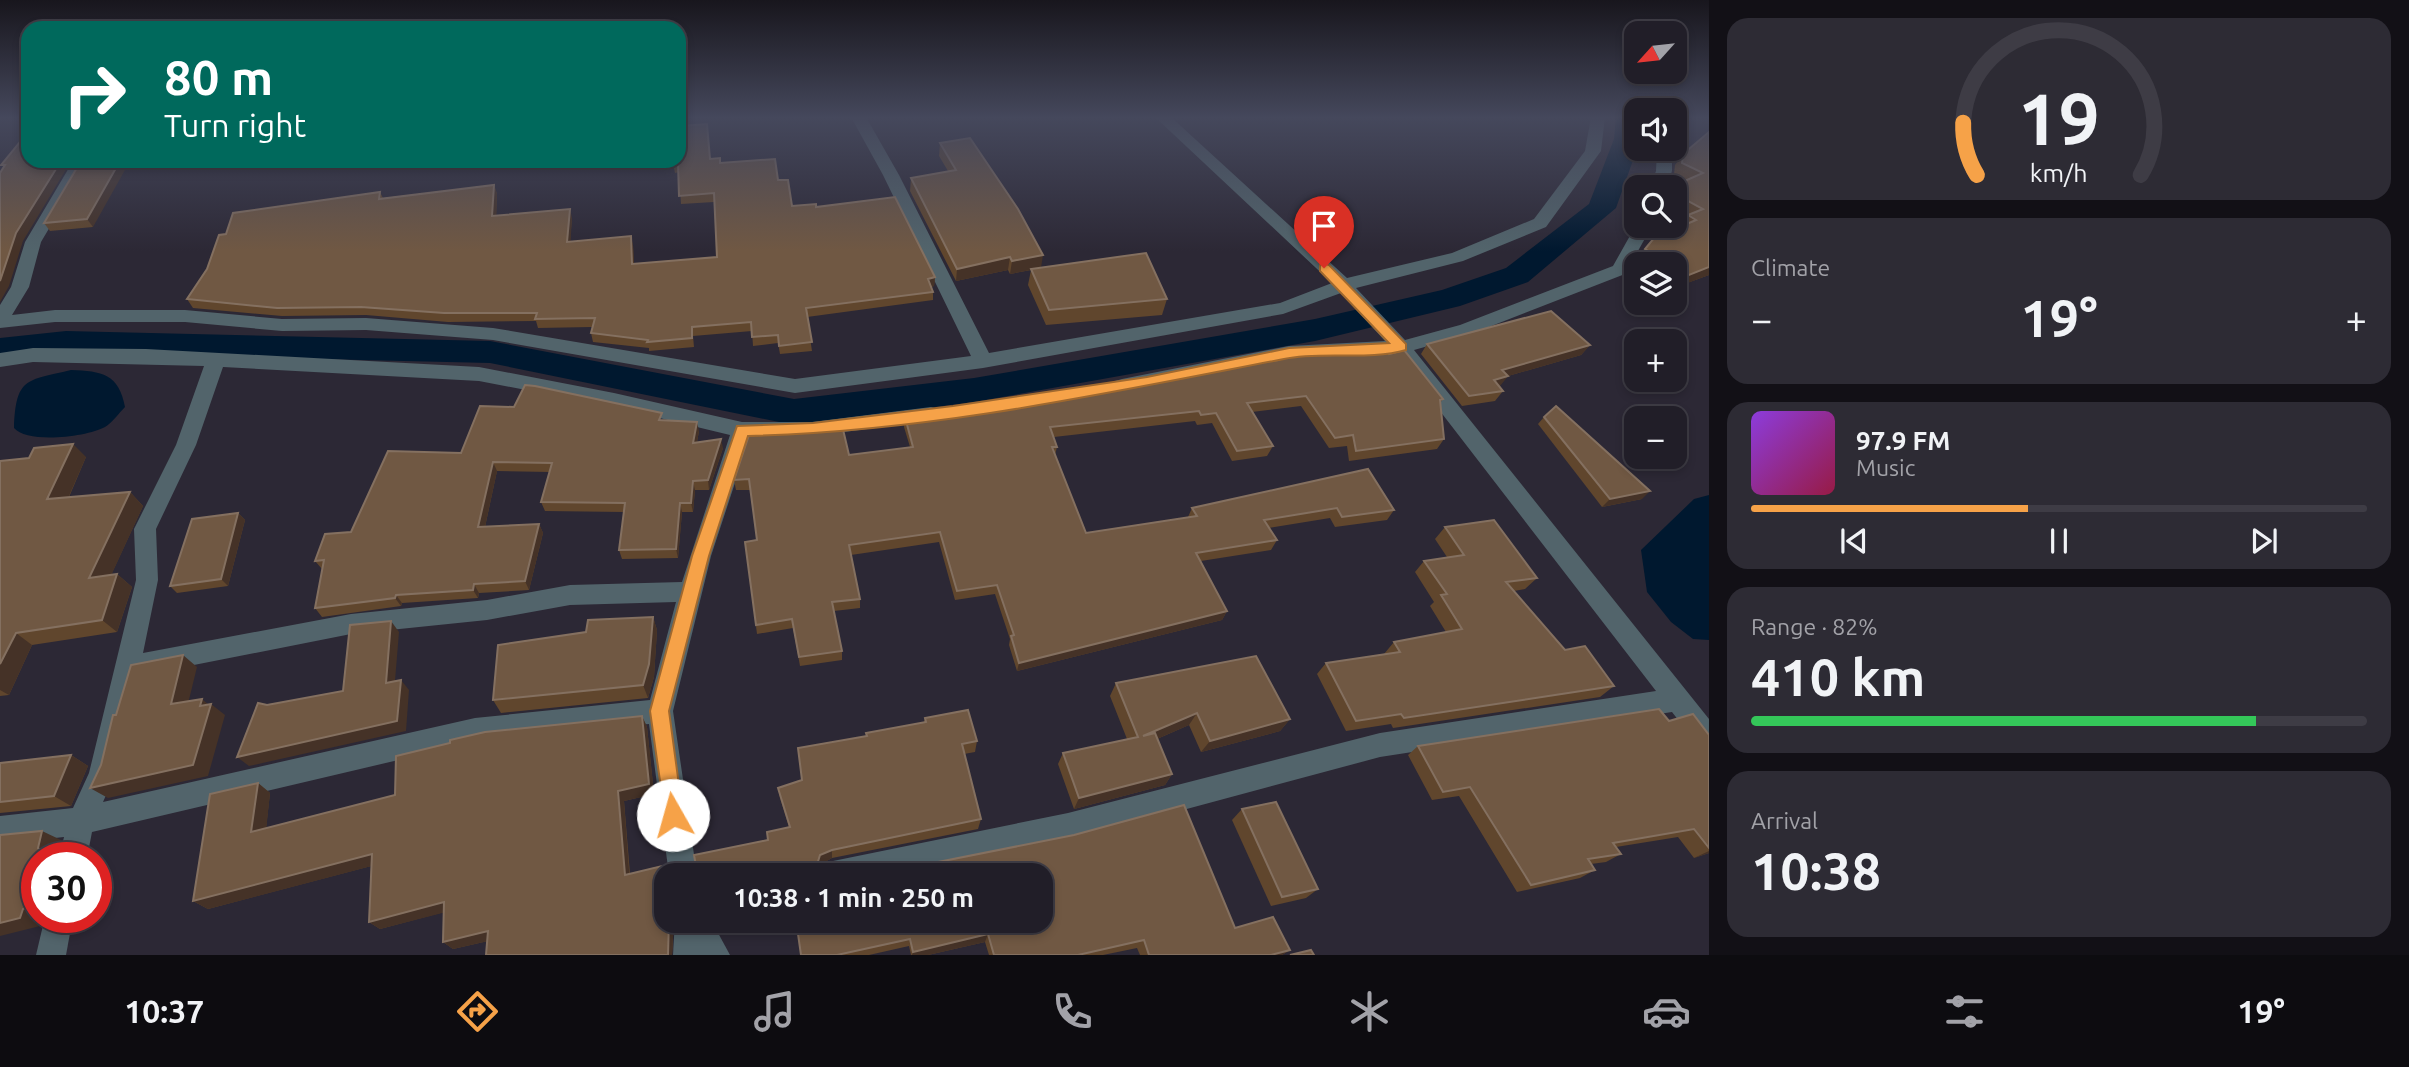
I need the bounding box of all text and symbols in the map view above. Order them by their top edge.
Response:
north arrow [1624,21,1687,84]
map controls [1624,21,1687,469]
icon: right [49,49,140,140]
text: 80 m [164,49,273,104]
text: 19 [2018,77,2100,159]
button: sound [1624,98,1687,161]
text: Turn right [164,107,306,143]
text: km/h [2030,159,2088,187]
button: search [1624,175,1687,238]
pin [1294,196,1354,268]
icon: arrive [1305,207,1343,245]
button: layers [1624,252,1687,315]
text: Climate [1751,255,1830,280]
text: 19° [2020,289,2098,347]
text: − [1751,298,1772,340]
text: + [2346,298,2367,340]
button: + [1624,329,1687,392]
button: − [1624,406,1687,469]
text: 97.9 FM [1856,426,1950,455]
text: Music [1856,455,1915,480]
icon: previous [1835,522,1873,560]
icon: pause [2040,522,2078,560]
icon: next [2245,522,2283,560]
text: Range · 82% [1751,614,1878,639]
text: 410 km [1751,648,1925,706]
position arrow [636,778,710,852]
text: Arrival [1751,808,1818,833]
speed limit sign: 30 [21,842,112,933]
text: 10:38 [1751,842,1881,900]
text: 10:38 · 1 min · 250 m [733,883,974,912]
icon: directions [453,987,502,1036]
icon: music [750,987,799,1036]
icon: phone [1048,987,1097,1036]
icon: climate [1345,987,1394,1036]
icon: car [1642,987,1691,1036]
icon: filters [1940,987,1989,1036]
text: 10:37 [124,993,204,1029]
text: 19° [2237,993,2285,1029]

